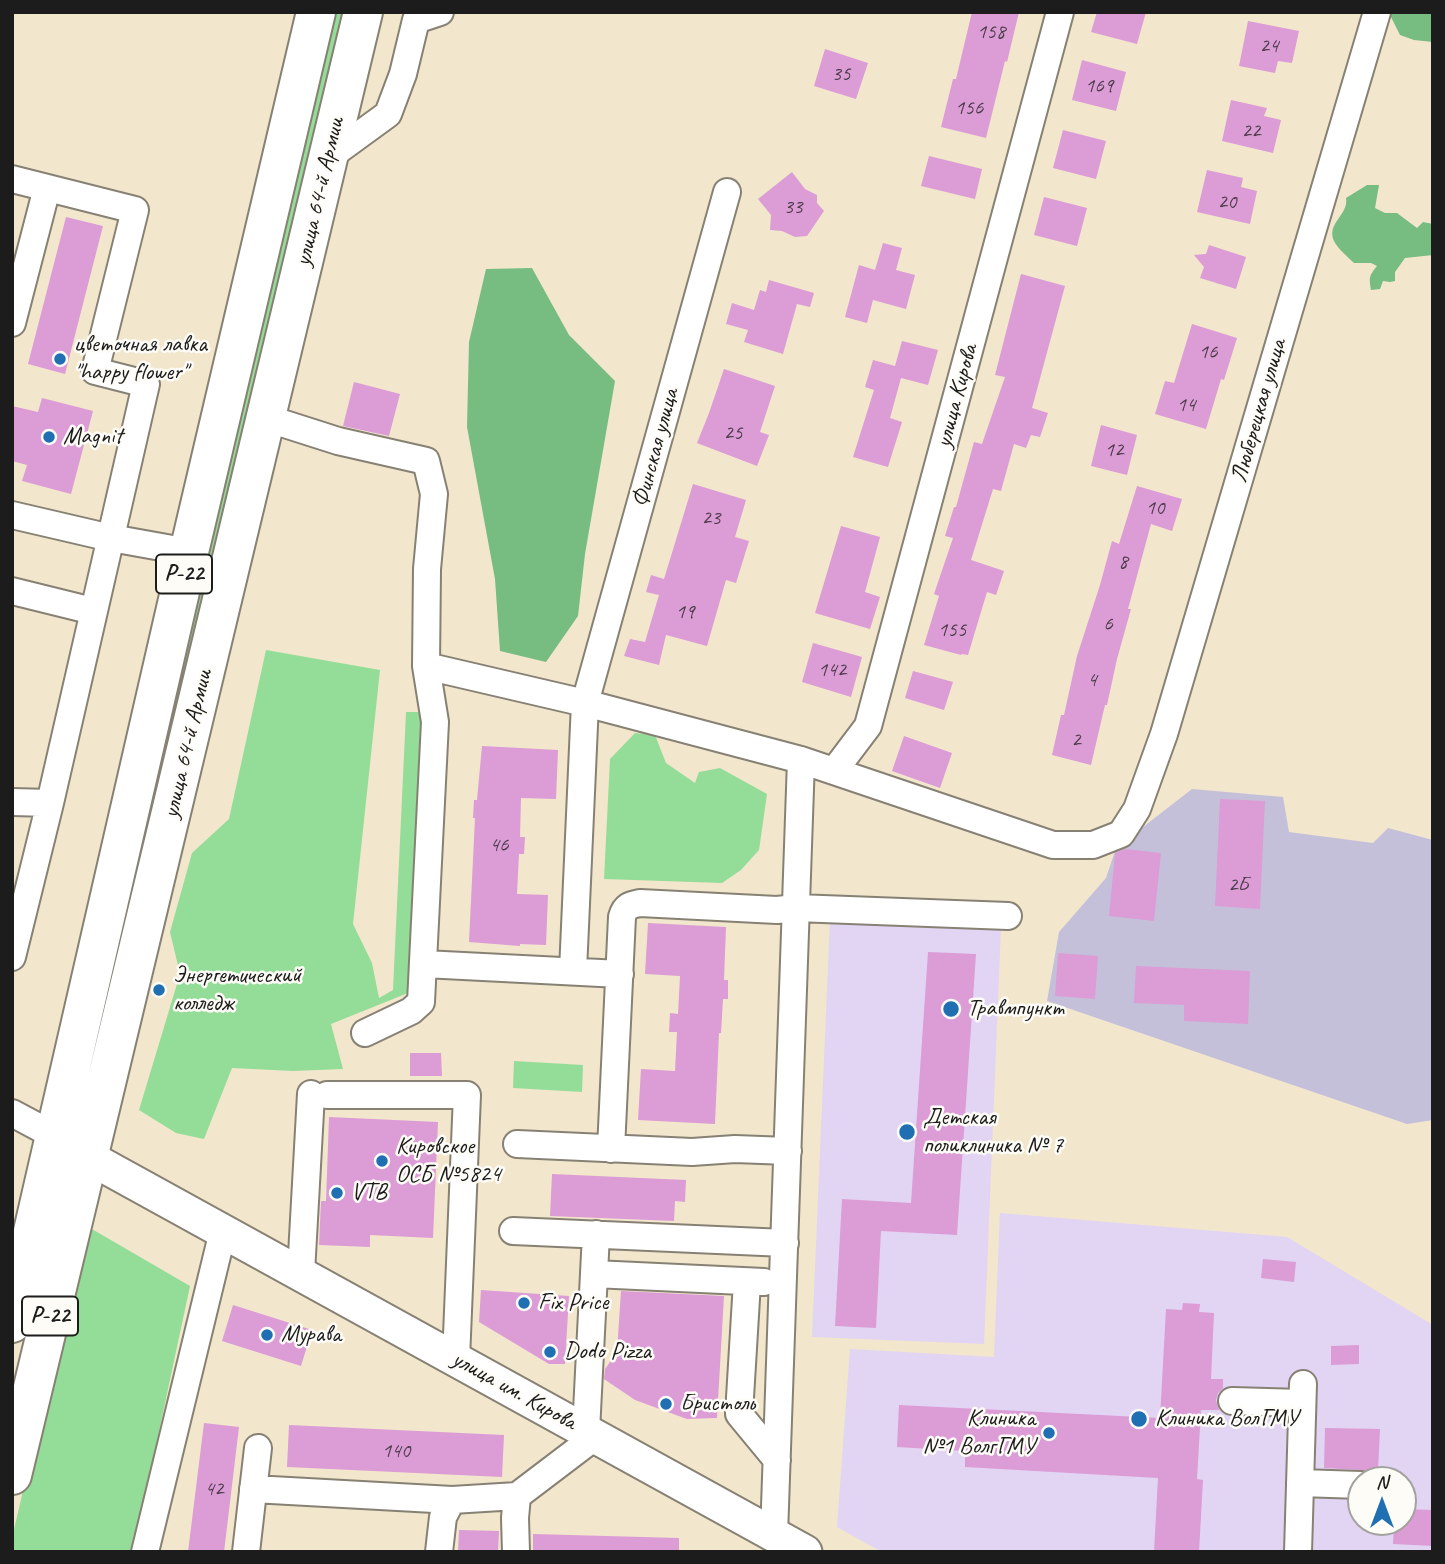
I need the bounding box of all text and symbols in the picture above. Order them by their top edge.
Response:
house number: 158 [977,19,1005,45]
house number: 24 [1260,33,1278,59]
house number: 35 [832,61,850,87]
house number: 169 [1085,73,1113,99]
house number: 156 [955,95,983,121]
street label: улица 64-й Армии [289,115,351,269]
house number: 22 [1242,118,1260,144]
house number: 20 [1218,189,1236,215]
house number: 33 [784,194,802,220]
place label: цветочная лавка "happy flower" [74,331,207,387]
street label: Люберецкая улица [1225,336,1293,486]
house number: 16 [1199,339,1217,365]
street label: улица Кирова [929,341,985,451]
marker: цветочная лавка "happy flower" [52,351,68,367]
street label: Финская улица [626,386,686,510]
house number: 14 [1177,392,1195,418]
house number: 25 [724,420,742,446]
place label: Magnit [63,423,123,451]
marker: Magnit [41,429,57,445]
house number: 12 [1105,437,1123,463]
house number: 10 [1146,495,1164,521]
house number: 23 [702,505,720,531]
house number: 8 [1118,549,1128,575]
road number: Р-22 [156,554,212,594]
house number: 19 [676,599,694,625]
house number: 6 [1103,611,1113,637]
house number: 155 [938,617,966,643]
house number: 142 [818,657,846,683]
street label: улица 64-й Армии [157,667,219,821]
house number: 4 [1087,667,1097,693]
house number: 2 [1071,727,1081,753]
house number: 46 [490,832,508,858]
house number: 2Б [1228,872,1248,898]
place label: Энергетический колледж [173,962,301,1018]
marker: Энергетический колледж [151,982,167,998]
place label: Травмпункт [967,995,1063,1023]
marker: Травмпункт [941,999,961,1019]
place label: Детская поликлиника № 7 [923,1104,1063,1160]
marker: Детская поликлиника № 7 [897,1122,917,1142]
place label: Кировское ОСБ №5824 [396,1133,501,1189]
marker: Кировское ОСБ №5824 [374,1153,390,1169]
place label: VTB [351,1179,387,1207]
marker: VTB [329,1185,345,1201]
place label: Fix Price [538,1289,608,1317]
marker: Fix Price [516,1295,532,1311]
road number: Р-22 [22,1296,78,1336]
place label: Мурава [281,1321,341,1349]
marker: Мурава [259,1327,275,1343]
place label: Dodo Pizza [564,1338,651,1366]
marker: Dodo Pizza [542,1344,558,1360]
street label: улица им. Кирова [447,1345,581,1437]
place label: Бристоль [680,1390,755,1418]
marker: Бристоль [658,1396,674,1412]
place label: Клиника №1 ВолгГМУ [923,1405,1035,1461]
place label: Клиника ВолГМУ [1155,1405,1298,1433]
marker: Клиника ВолГМУ [1129,1409,1149,1429]
marker: Клиника №1 ВолгГМУ [1041,1425,1057,1441]
house number: 140 [382,1438,410,1464]
north arrow [1347,1466,1417,1536]
text: N [1376,1470,1388,1494]
house number: 42 [205,1476,223,1502]

